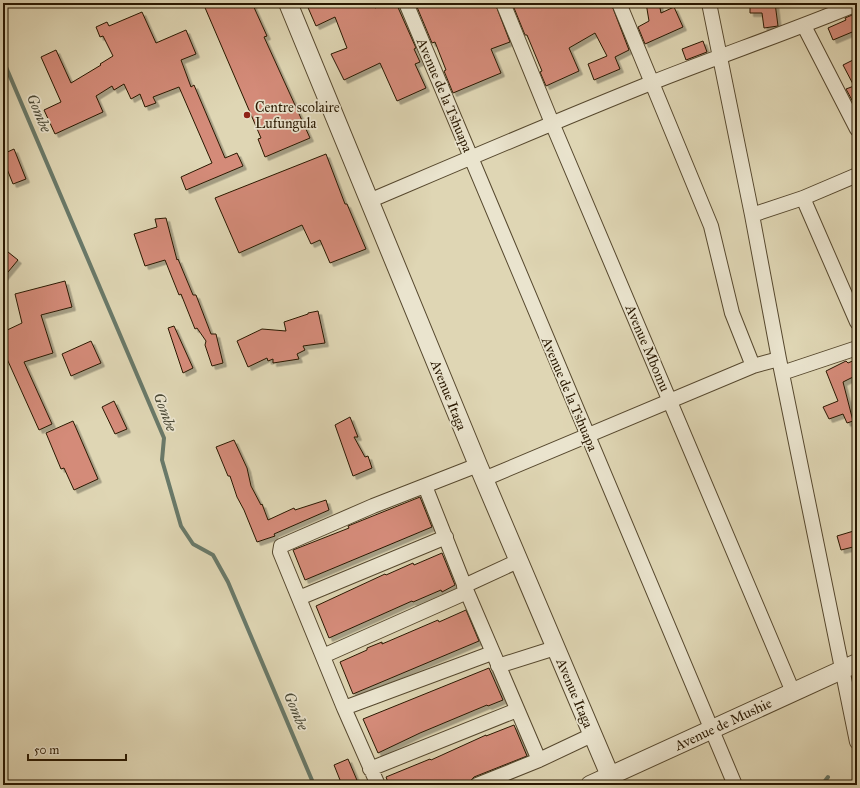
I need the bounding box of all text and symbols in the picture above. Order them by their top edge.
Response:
street label: Avenue de la Tshuapa [413,35,476,155]
water label: Gombe [23,91,55,135]
place label: Centre scolaire Lufungula [255,99,340,132]
marker: Centre scolaire Lufungula [242,110,252,120]
street label: Avenue Mbomu [621,301,674,395]
street label: Avenue de la Tshuapa [538,334,601,454]
street label: Avenue Itaga [426,357,470,433]
water label: Gombe [149,390,181,434]
street label: Avenue Itaga [552,655,597,731]
water label: Gombe [280,689,312,733]
street label: Avenue de Mushie [671,694,775,755]
scale bar [28,736,126,762]
text: 50 m [34,743,59,757]

